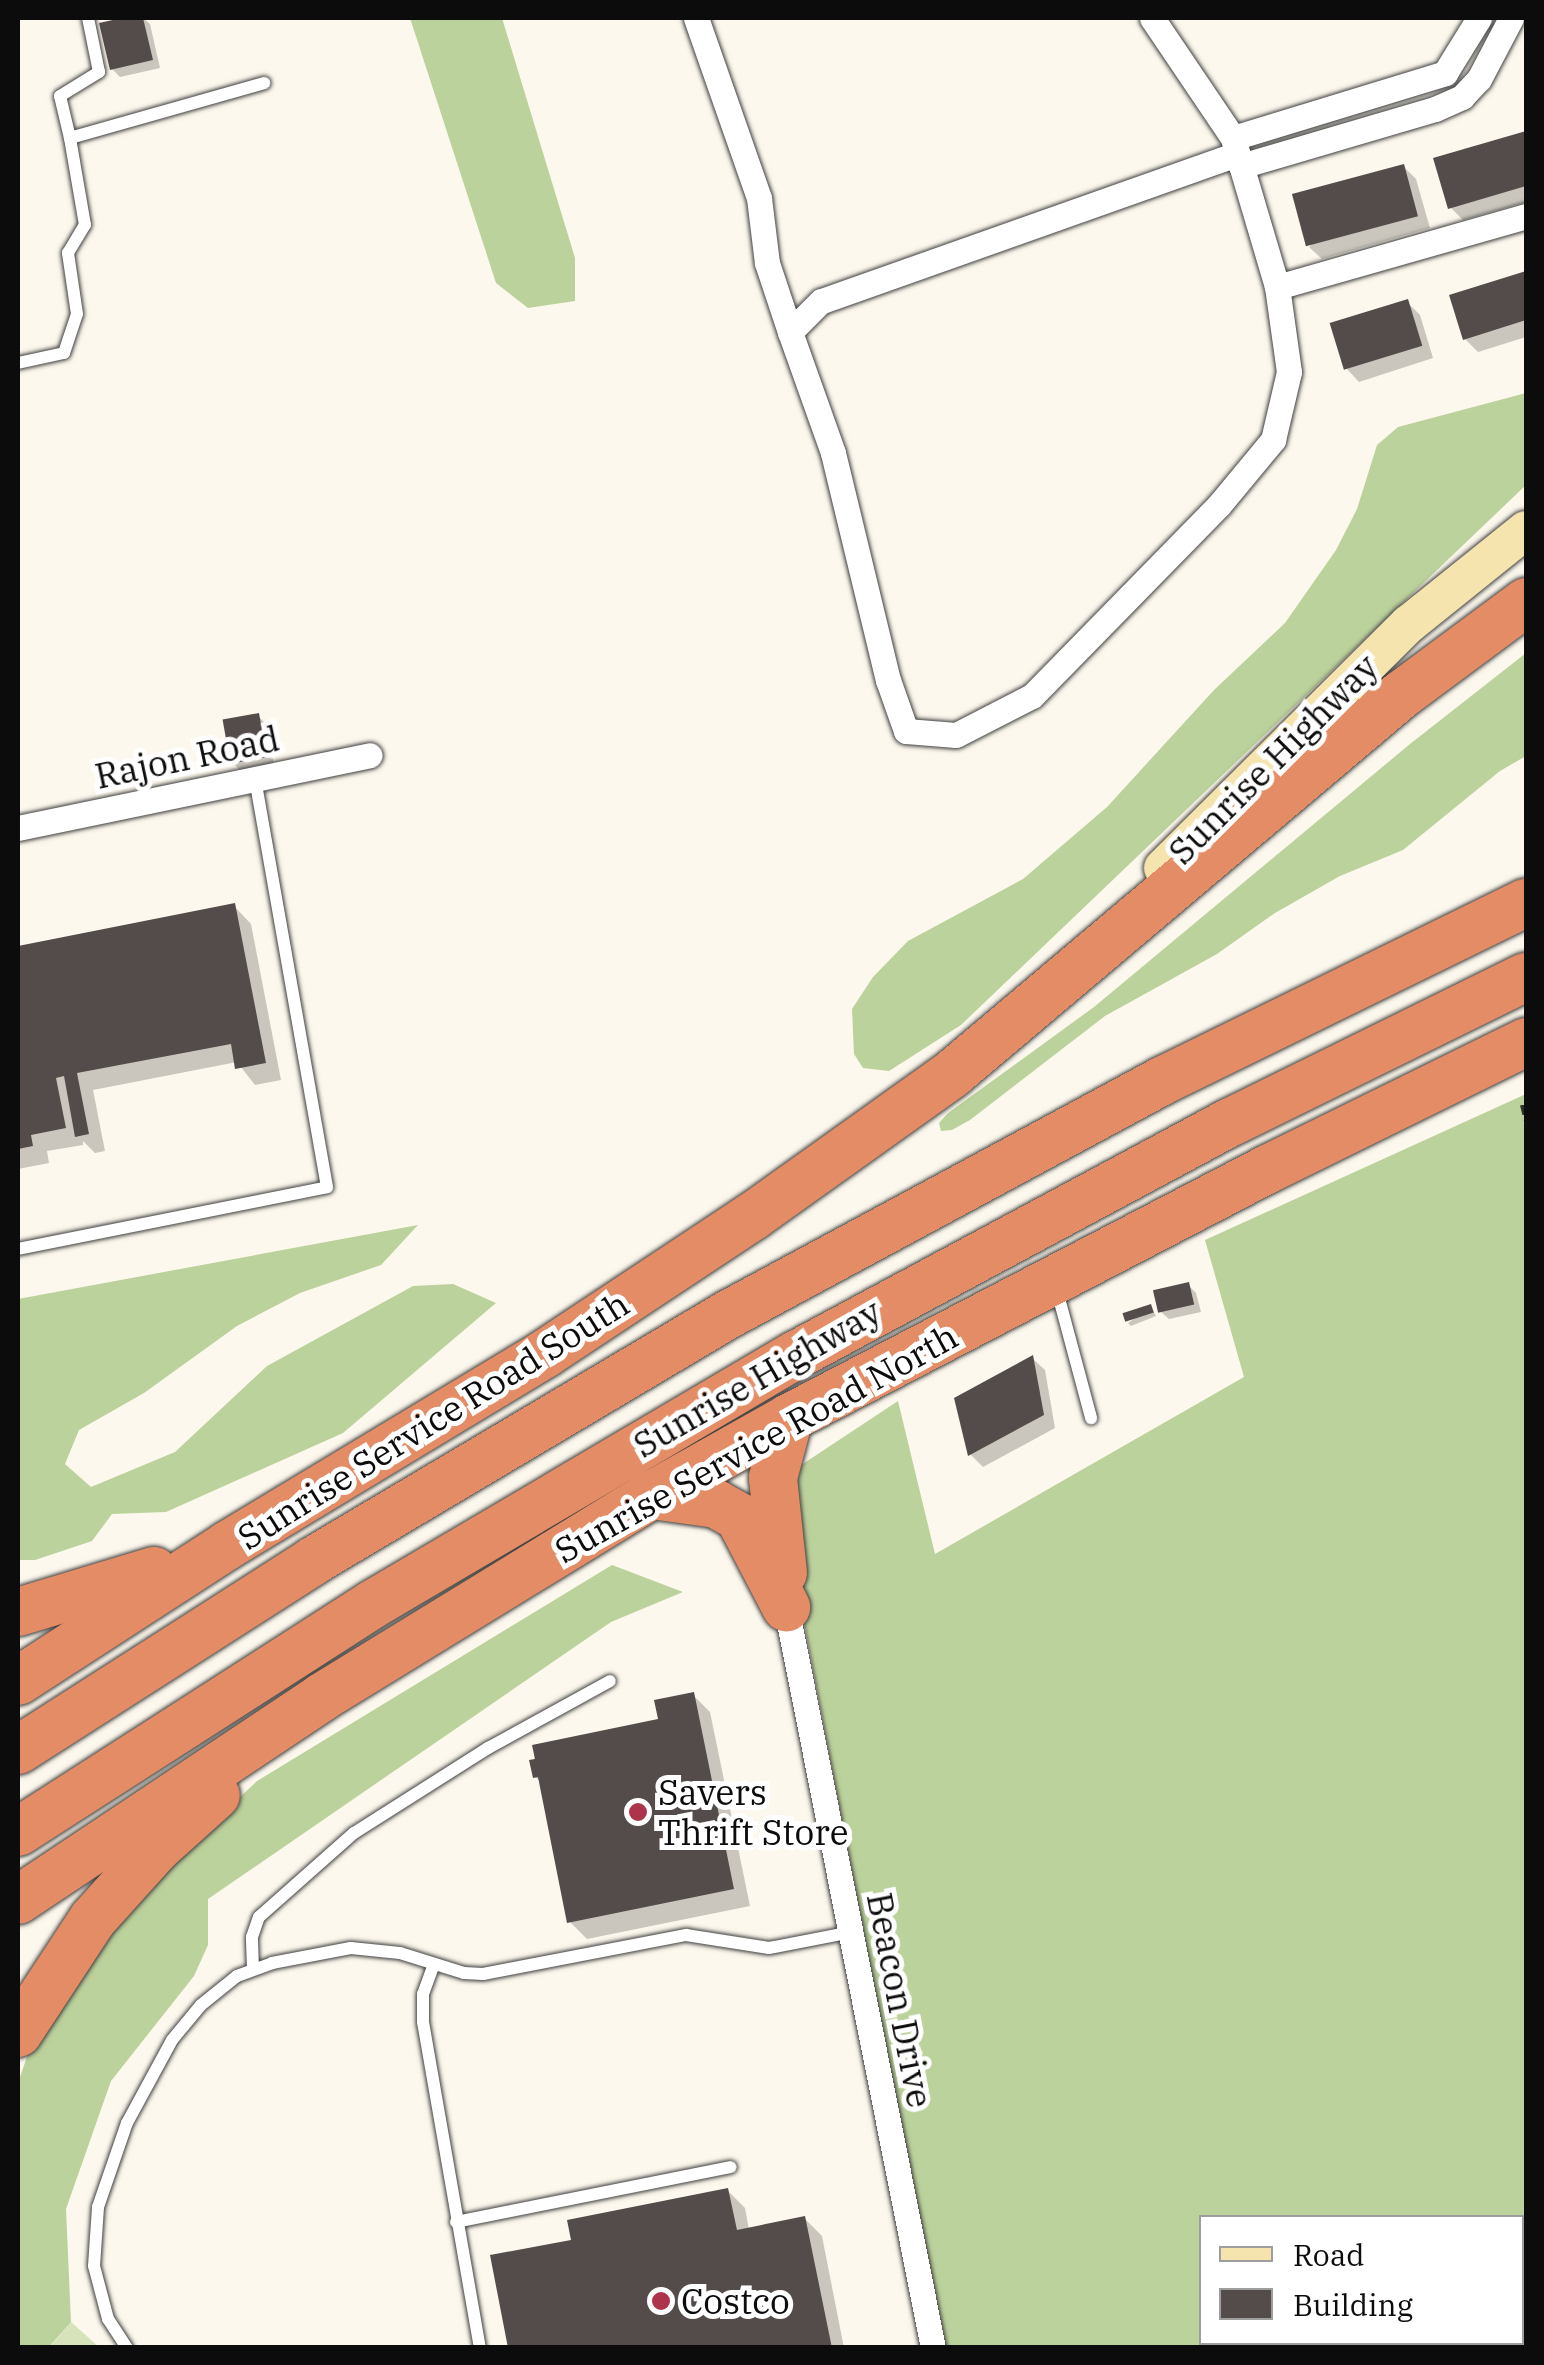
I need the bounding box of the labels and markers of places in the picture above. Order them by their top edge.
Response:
place label: Savers Thrift Store [658,1771,849,1853]
marker: Savers Thrift Store [627,1801,649,1823]
place label: Costco [681,2280,790,2322]
marker: Costco [650,2290,672,2312]

